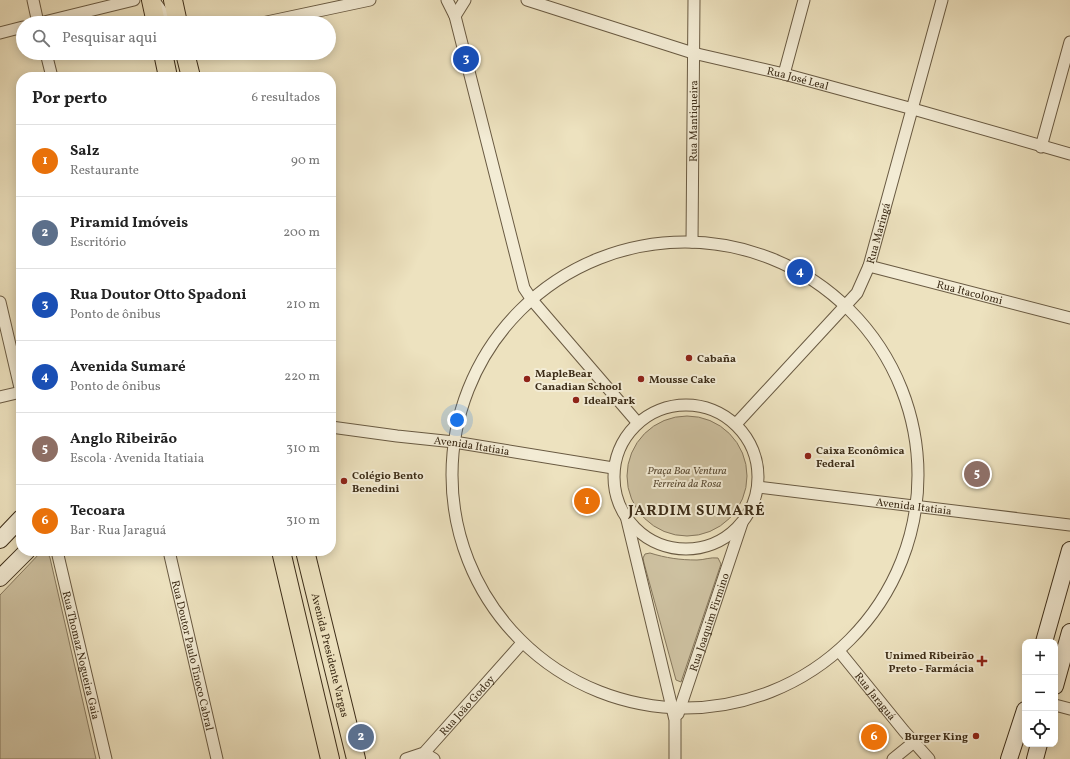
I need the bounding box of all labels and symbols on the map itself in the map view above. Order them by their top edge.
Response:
pin: 3 [453,44,479,74]
street label: Rua José Leal [765,64,830,95]
street label: Rua Mantiqueira [687,80,702,162]
street label: Rua Maringá [864,201,895,266]
pin: 4 [787,257,813,287]
street label: Rua Itacolomi [935,278,1004,309]
place label: Cabaña [697,352,736,367]
marker: Cabaña [684,353,694,363]
place label: MapleBear Canadian School [535,367,622,395]
place label: Mousse Cake [649,373,716,388]
marker: MapleBear Canadian School [522,374,532,384]
marker: Mousse Cake [636,374,646,384]
place label: IdealPark [584,394,636,409]
marker: IdealPark [571,395,581,405]
your location [447,410,467,430]
street label: Avenida Itatiaia [433,434,511,460]
place label: Caixa Econômica Federal [816,444,904,472]
marker: Caixa Econômica Federal [803,451,813,461]
pin: 5 [964,459,990,489]
park label: Praça Boa Ventura Ferreira da Rosa [647,464,727,492]
place label: Colégio Bento Benedini [352,469,423,497]
marker: Colégio Bento Benedini [339,476,349,486]
pin: 1 [574,486,600,516]
street label: Avenida Itatiaia [875,495,953,520]
district label: JARDIM SUMARÉ [627,501,766,522]
street label: Rua Joaquim Firmino [687,571,734,674]
street label: Rua Doutor Paulo Tinoco Cabral [167,579,216,732]
street label: Rua Thomaz Nogueira Gaia [58,590,103,722]
street label: Avenida Presidente Vargas [307,592,352,719]
place label: Unimed Ribeirão Preto - Farmácia [885,649,974,677]
marker: Unimed Ribeirão Preto - Farmácia [977,656,987,666]
street label: Rua Jaraguá [850,670,899,725]
street label: Rua João Godoy [437,673,499,740]
pin: 2 [348,722,374,752]
pin: 6 [861,722,887,752]
place label: Burger King [904,730,968,745]
marker: Burger King [971,731,981,741]

